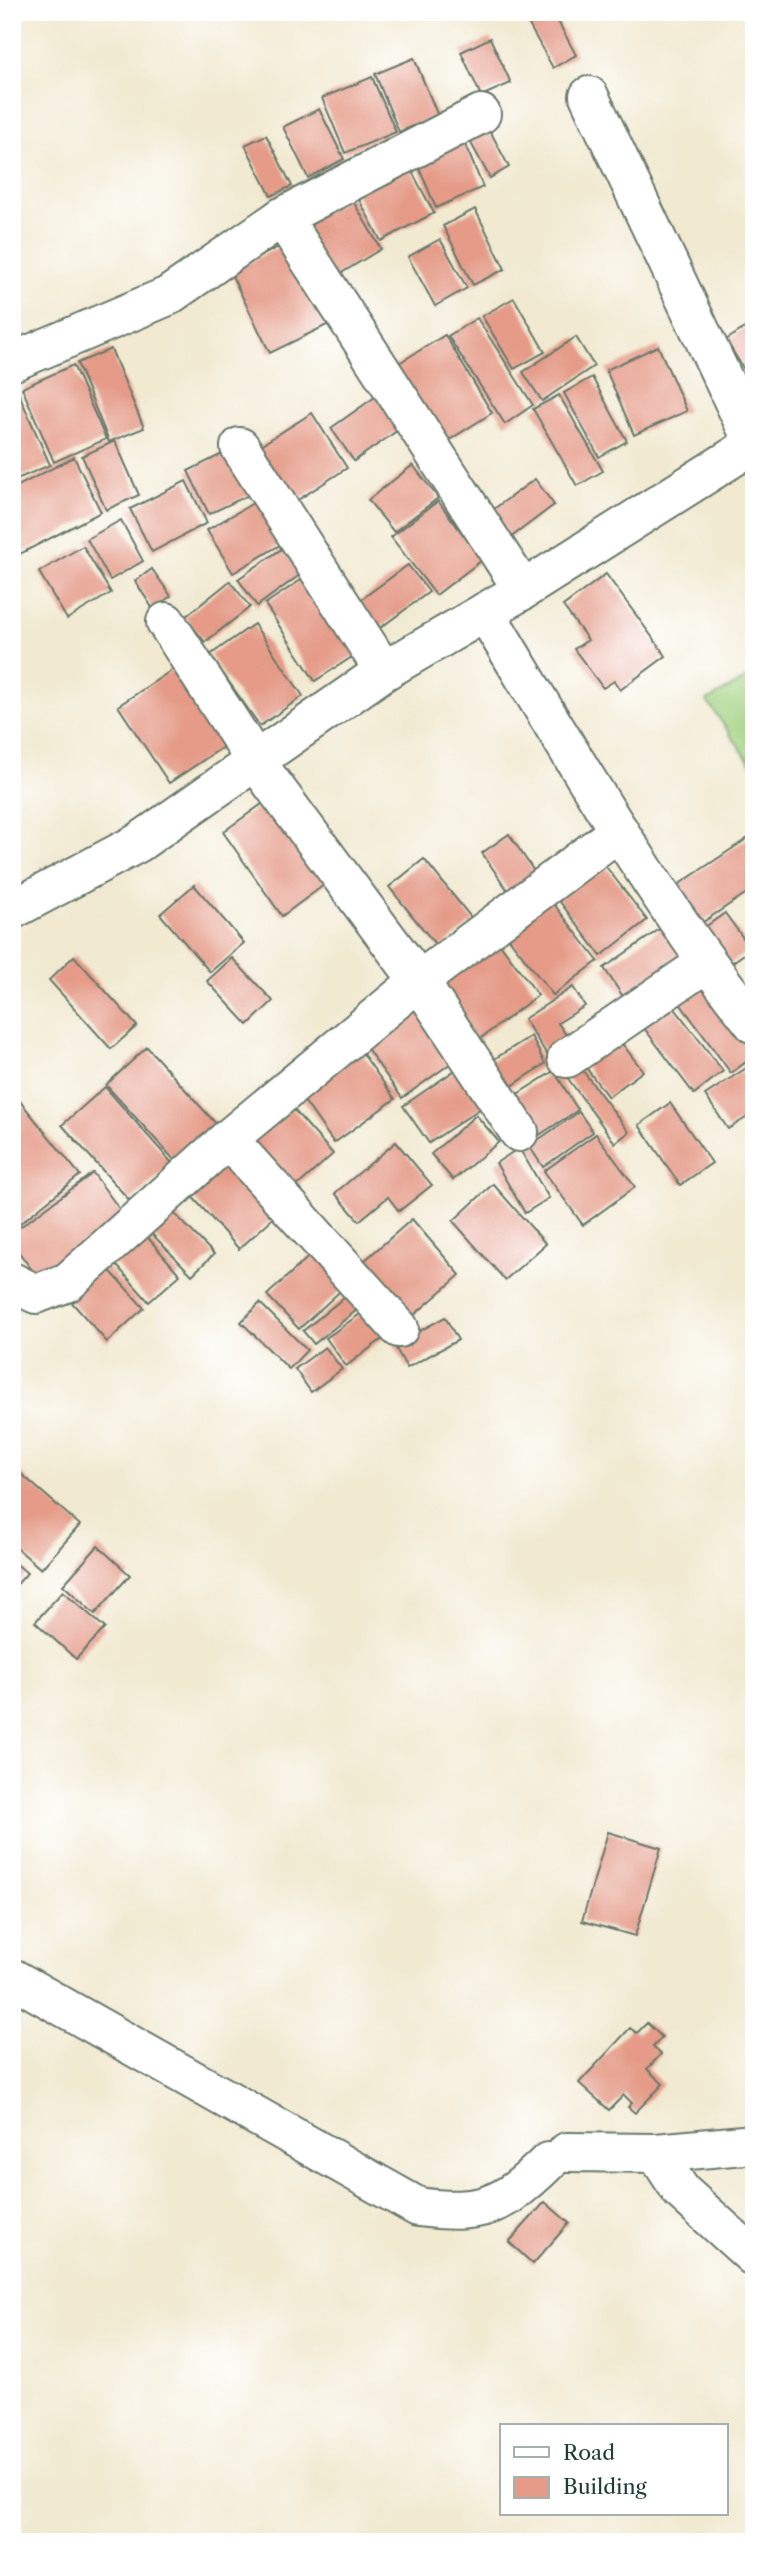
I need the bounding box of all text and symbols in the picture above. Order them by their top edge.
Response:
legend [500,2424,728,2516]
text: Road [563,2440,615,2465]
text: Building [563,2474,648,2499]

